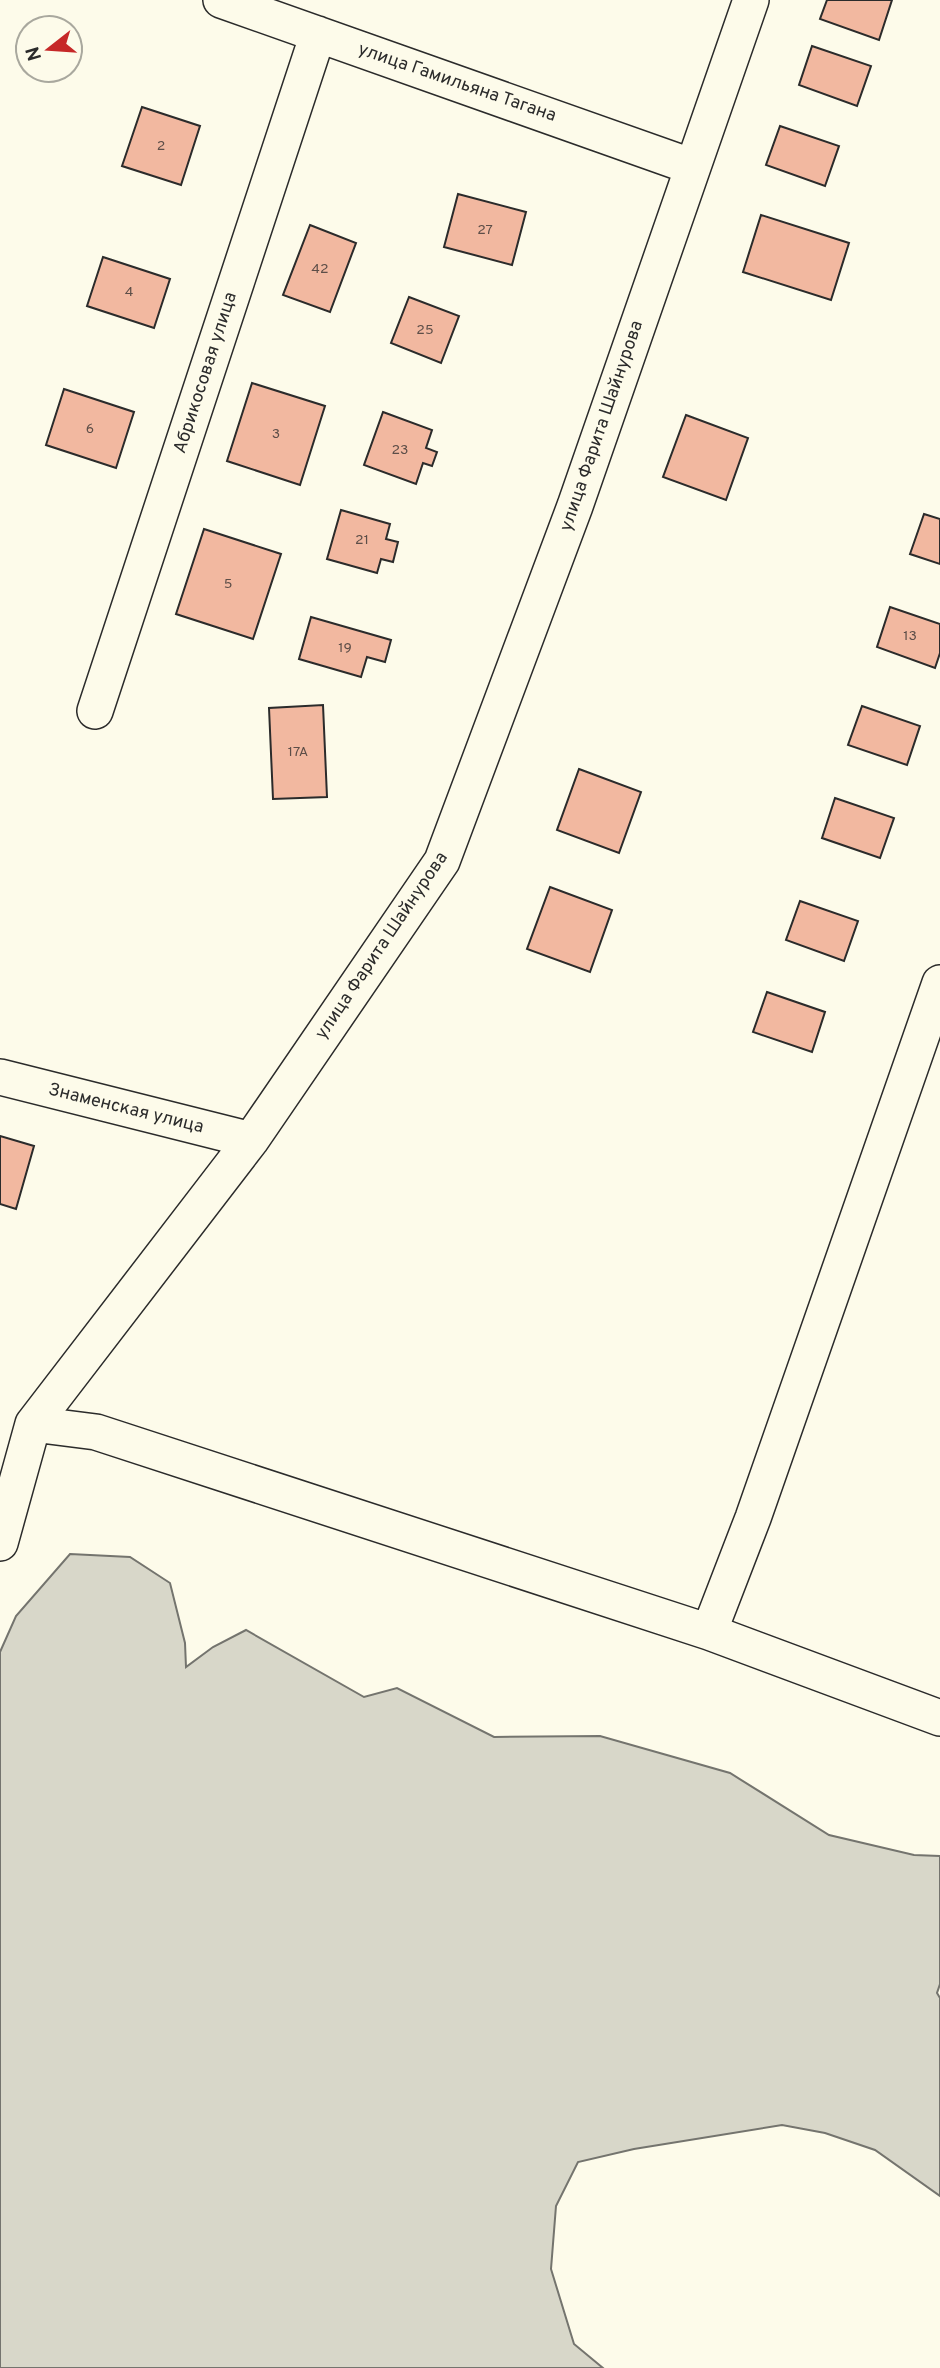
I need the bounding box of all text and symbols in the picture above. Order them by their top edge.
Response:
north arrow [14,14,84,84]
street label: улица Гамильяна Тагана [355,38,559,128]
text: N [21,43,48,63]
house number: 2 [157,138,165,155]
house number: 27 [477,222,493,239]
house number: 42 [311,261,329,278]
house number: 4 [125,284,133,301]
street label: Абрикосовая улица [169,289,243,457]
street label: улица Фарита Шайнурова [555,317,649,535]
house number: 25 [416,322,434,339]
house number: 6 [86,421,94,438]
house number: 3 [272,426,280,443]
house number: 23 [392,442,409,459]
house number: 21 [355,532,369,549]
house number: 5 [224,576,232,593]
house number: 13 [903,628,917,645]
house number: 19 [338,640,352,657]
house number: 17А [288,744,308,761]
street label: улица Фарита Шайнурова [311,848,453,1044]
street label: Знаменская улица [46,1079,206,1139]

